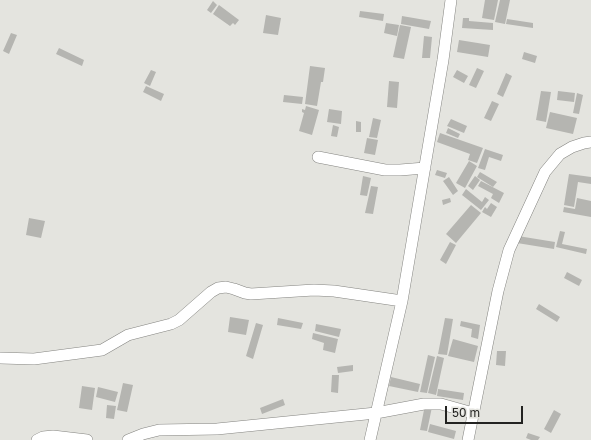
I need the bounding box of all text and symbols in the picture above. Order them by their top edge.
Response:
scale bar [447,398,525,424]
text: 50 m [452,405,480,420]

